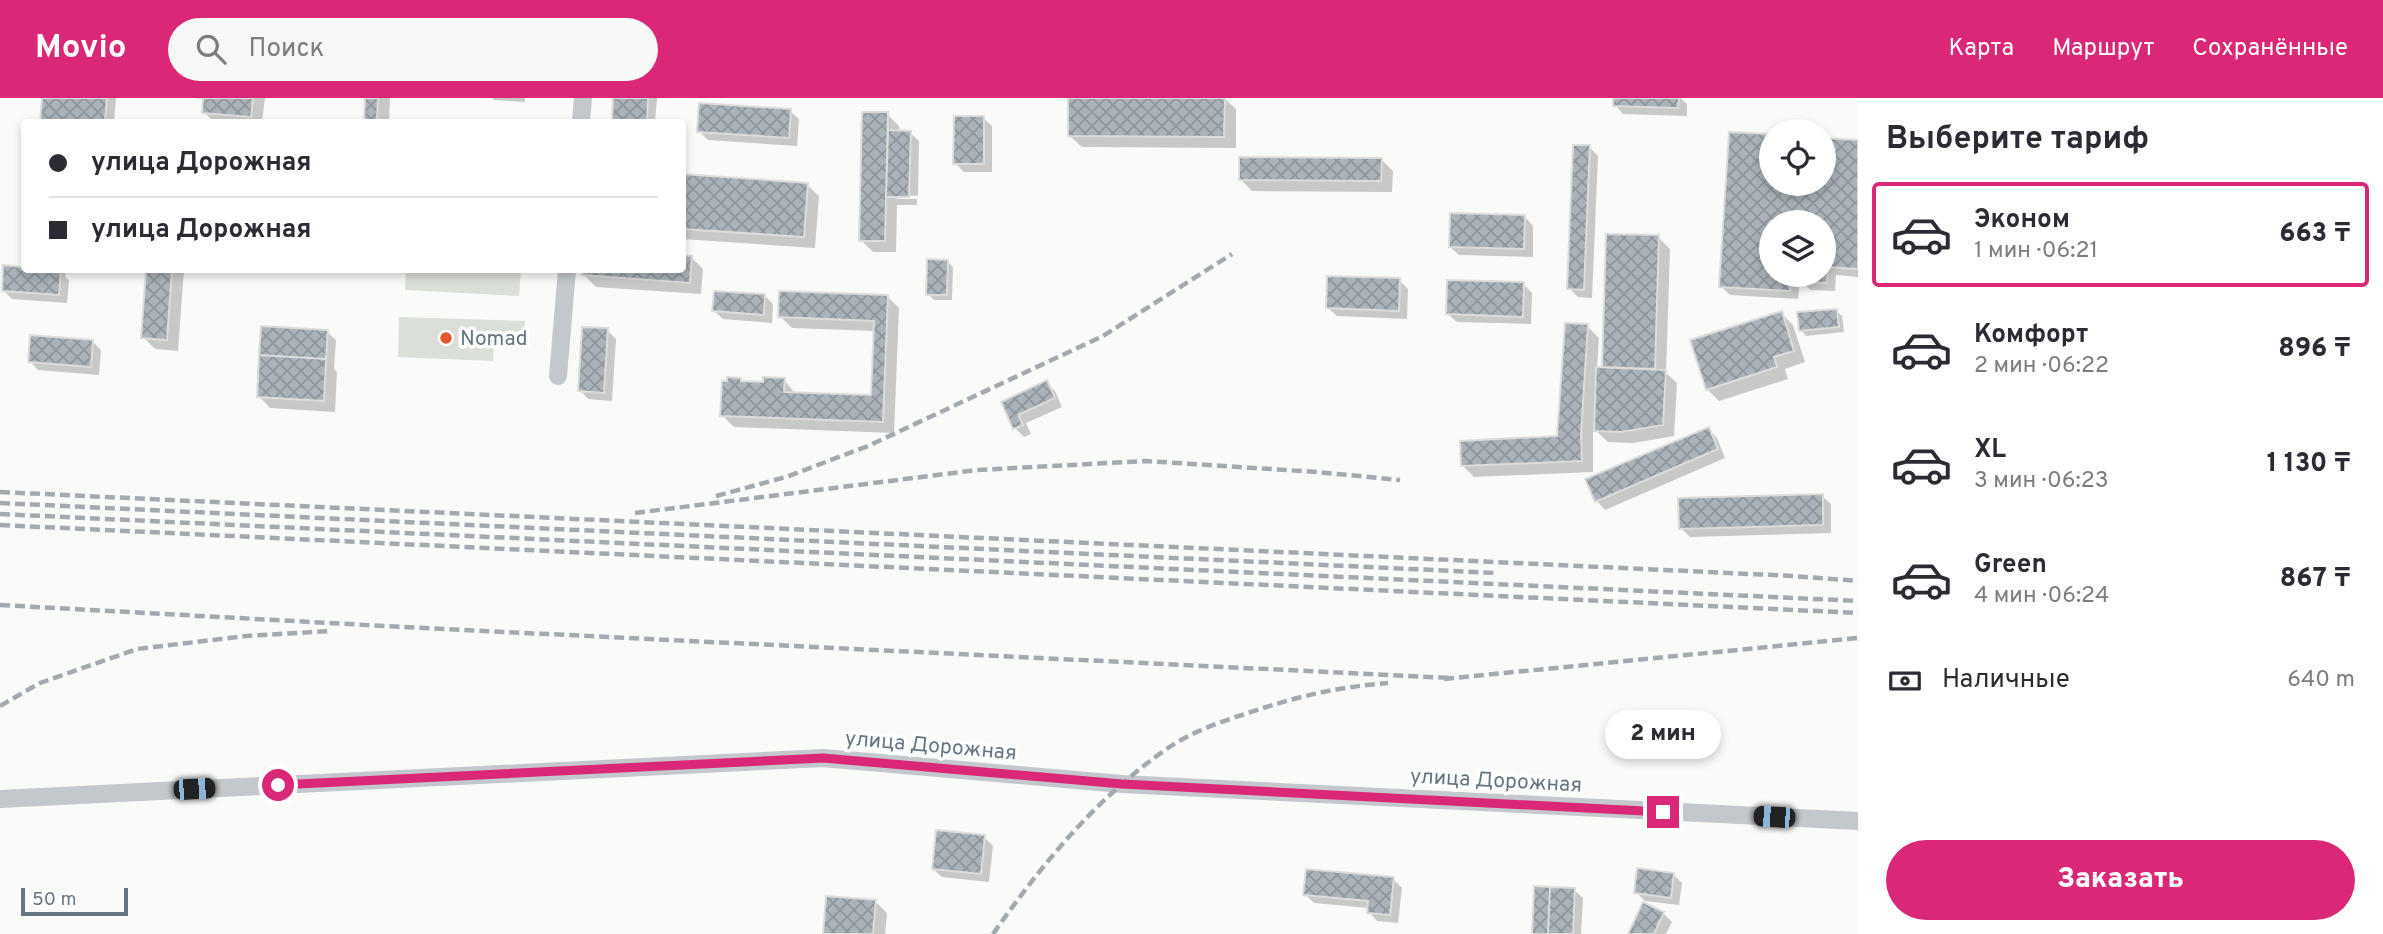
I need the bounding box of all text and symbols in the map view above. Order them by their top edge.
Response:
search box [168,18,658,81]
text: Movio [35,28,126,70]
icon: search [192,30,230,68]
text: Поиск [248,33,324,66]
text: Карта [1948,34,2014,64]
text: Маршрут [2052,34,2154,64]
text: Сохранённые [2192,34,2348,64]
map controls [1759,119,1836,287]
button: locate [1759,119,1836,196]
text: Выберите тариф [1886,120,2149,160]
text: улица Дорожная [91,147,312,180]
icon: car [1890,203,1953,266]
text: Эконом [1974,204,2070,237]
button: layers [1759,210,1836,287]
text: улица Дорожная [91,214,312,247]
text: 663 ₸ [2279,218,2351,251]
text: 1 мин · 06:21 [1974,237,2098,266]
icon: car [1890,318,1953,381]
text: Комфорт [1974,319,2088,352]
place label: Nomad [460,326,528,353]
marker: Nomad [438,330,454,346]
text: 896 ₸ [2278,333,2351,366]
text: 2 мин · 06:22 [1974,352,2109,381]
icon: car [1890,433,1953,496]
text: XL [1974,434,2006,467]
text: 1 130 ₸ [2267,448,2351,481]
text: 3 мин · 06:23 [1974,467,2109,496]
icon: car [1890,548,1953,611]
text: Green [1974,549,2047,582]
text: 867 ₸ [2280,563,2351,596]
text: 4 мин · 06:24 [1974,582,2109,611]
icon: cash [1886,662,1924,700]
text: Наличные [1942,664,2070,697]
text: 640 m [2287,666,2355,695]
callout: 2 мин [1605,710,1721,760]
text: 2 мин [1630,720,1696,749]
street label: улица Дорожная [844,726,1018,767]
street label: улица Дорожная [1409,764,1583,799]
route start [262,769,294,801]
car [173,777,216,801]
route end [1647,796,1679,828]
car [1753,805,1796,829]
button: Заказать [1886,840,2355,920]
scale bar [21,885,128,917]
text: 50 m [32,888,77,912]

